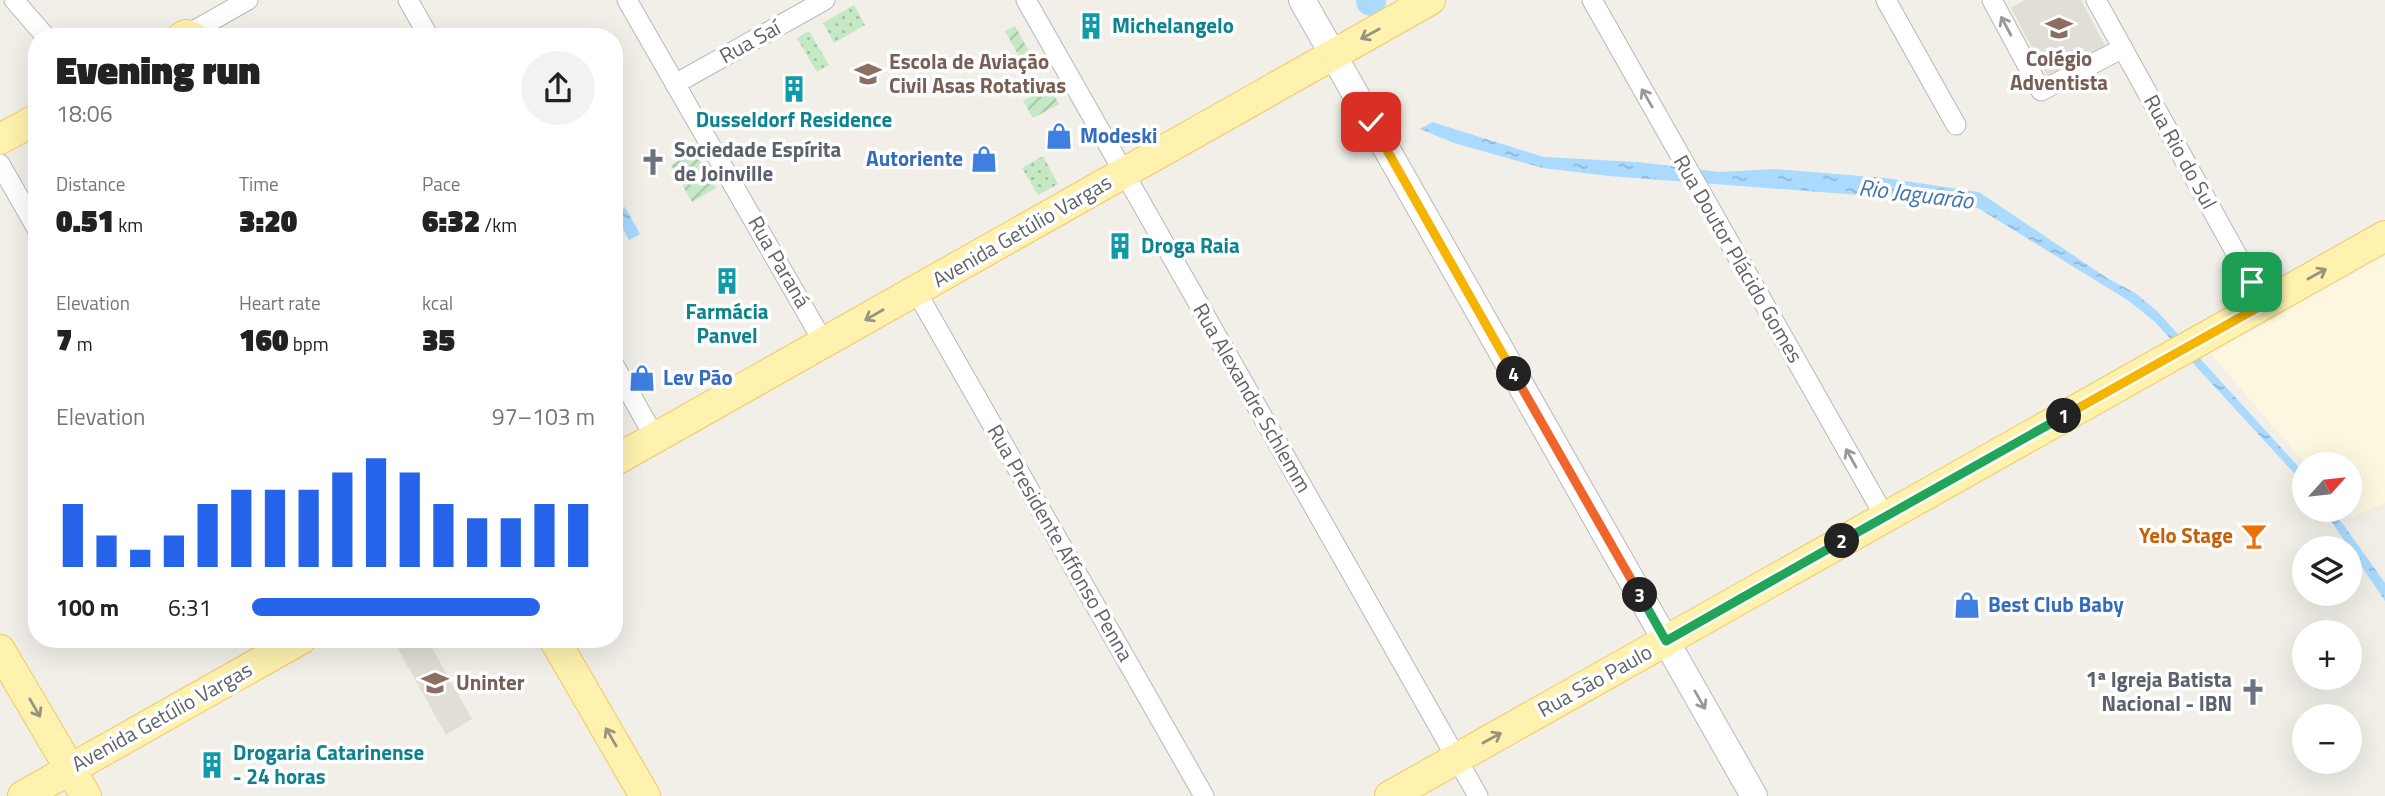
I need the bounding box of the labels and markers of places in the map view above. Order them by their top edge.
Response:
place label: Michelangelo [1112,9,1234,41]
building icon: Michelangelo [1076,11,1106,41]
school or university icon: Colégio Adventista [2044,13,2074,43]
place label: Colégio Adventista [2010,42,2108,98]
place label: Escola de Aviação Civil Asas Rotativas [889,45,1066,101]
school or university icon: Escola de Aviação Civil Asas Rotativas [853,59,883,89]
building icon: Dusseldorf Residence [779,74,809,104]
pin [1341,92,1401,152]
place label: Dusseldorf Residence [696,103,892,135]
place label: Modeski [1080,119,1157,151]
shop icon: Modeski [1044,121,1074,151]
place label: Sociedade Espírita de Joinville [674,133,841,189]
place label: Autoriente [866,142,963,174]
shop icon: Autoriente [969,144,999,174]
church icon: Sociedade Espírita de Joinville [638,147,668,177]
place label: Droga Raia [1141,229,1240,261]
building icon: Droga Raia [1105,231,1135,261]
pin [2222,252,2282,312]
building icon: Farmácia Panvel [712,266,742,296]
place label: Farmácia Panvel [685,295,769,351]
pin: 4 [1496,356,1532,392]
place label: Lev Pão [663,361,733,393]
shop icon: Lev Pão [627,363,657,393]
pin: 1 [2046,398,2082,434]
place label: Yelo Stage [2139,519,2233,551]
bar icon: Yelo Stage [2239,521,2269,551]
pin: 2 [1825,524,1860,558]
pin: 3 [1622,578,1658,612]
place label: Best Club Baby [1988,588,2124,620]
shop icon: Best Club Baby [1952,590,1982,620]
place label: 1ª Igreja Batista Nacional - IBN [2086,663,2232,719]
place label: Uninter [456,666,525,698]
school or university icon: Uninter [420,668,450,698]
church icon: 1ª Igreja Batista Nacional - IBN [2238,677,2268,707]
place label: Drogaria Catarinense - 24 horas [233,736,424,792]
building icon: Drogaria Catarinense - 24 horas [197,750,227,780]

